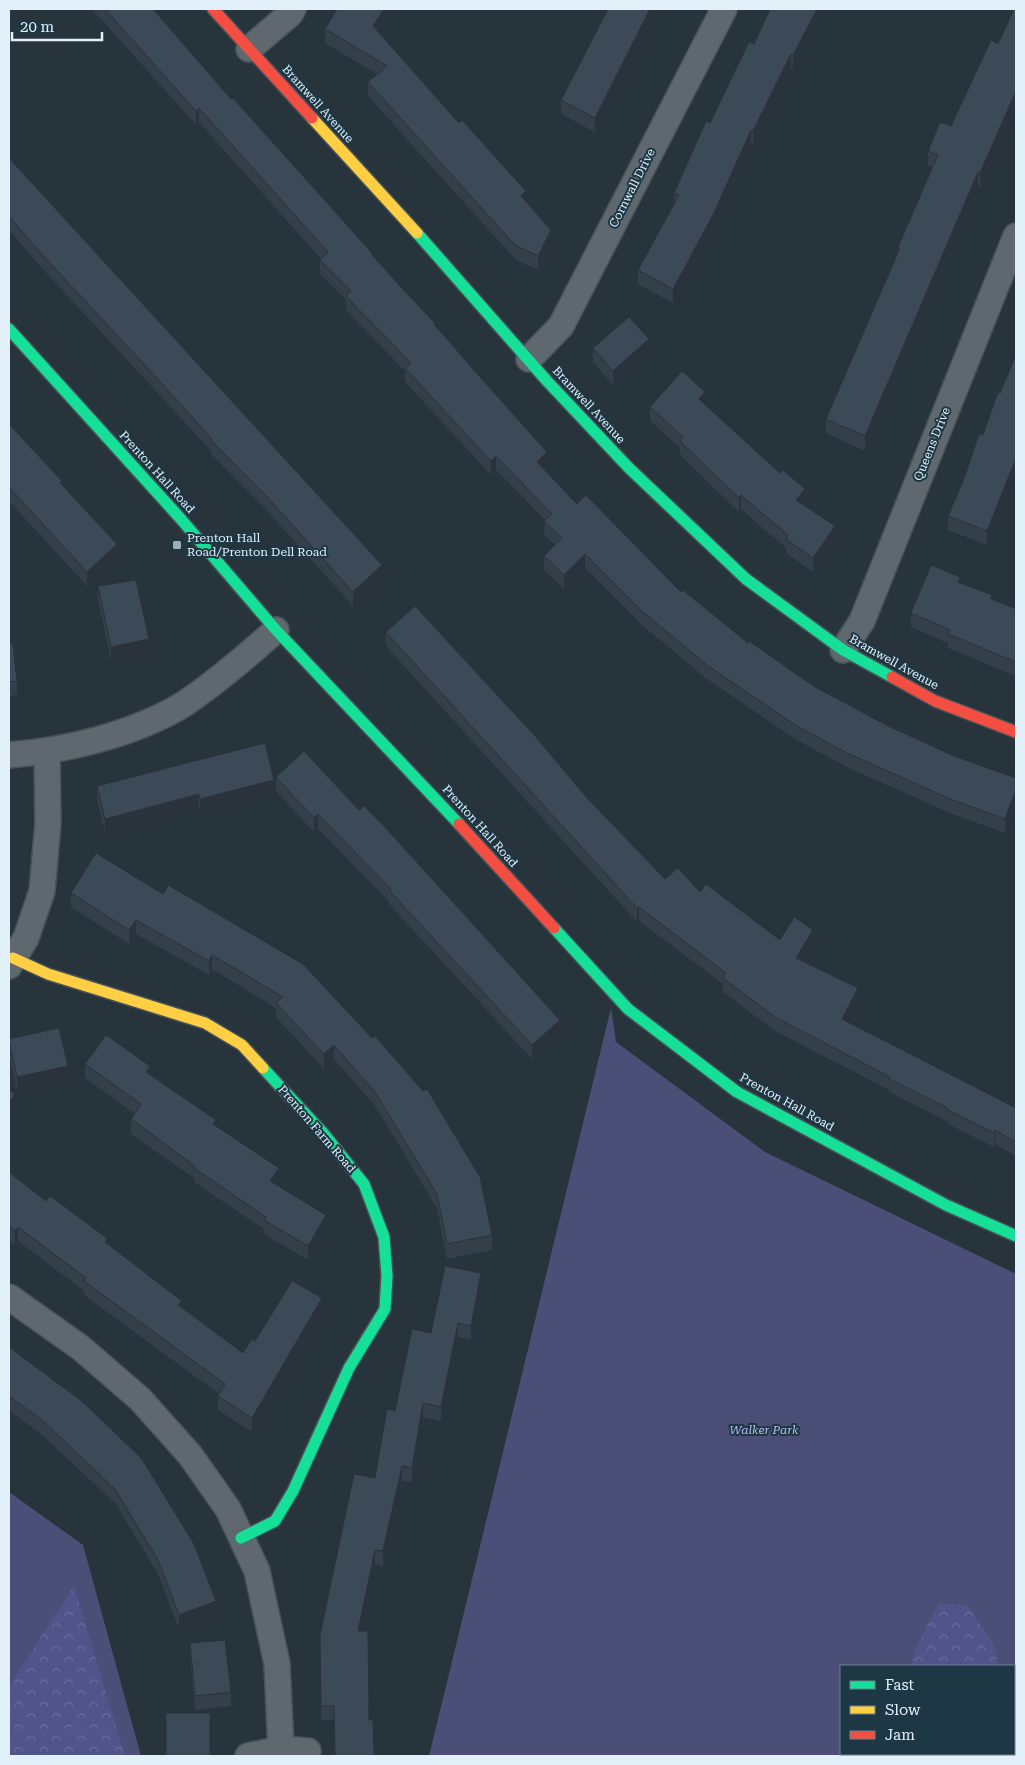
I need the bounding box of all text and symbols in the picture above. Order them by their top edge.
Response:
scale bar [12,10,102,42]
text: 20 m [20,18,55,36]
street label: Bramwell Avenue [279,62,357,146]
street label: Cornwall Drive [606,146,658,230]
street label: Bramwell Avenue [550,364,628,447]
street label: Queens Drive [911,405,953,483]
street label: Prenton Hall Road [116,428,198,516]
place label: Prenton Hall Road/Prenton Dell Road [187,531,327,559]
marker: Prenton Hall Road/Prenton Dell Road [171,539,183,551]
street label: Bramwell Avenue [847,632,941,693]
street label: Prenton Hall Road [439,782,521,870]
street label: Prenton Hall Road [737,1070,837,1134]
street label: Prenton Farm Road [275,1083,359,1176]
park label: Walker Park [729,1423,799,1437]
legend [840,1665,1015,1755]
text: Fast [885,1676,915,1694]
text: Slow [885,1701,921,1719]
text: Jam [885,1726,915,1744]

